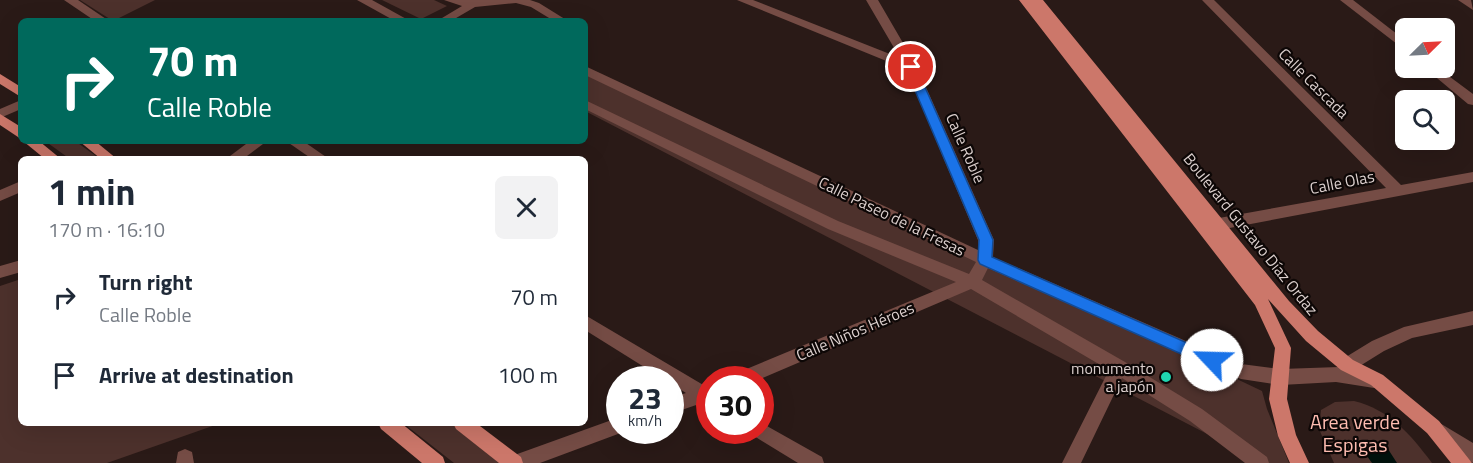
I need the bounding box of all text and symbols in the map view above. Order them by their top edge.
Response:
north arrow [1395,18,1455,78]
map controls [1395,18,1455,150]
text: 70 m [147,28,239,92]
pin [885,41,936,92]
icon: right [48,42,126,120]
street label: Calle Cascada [1273,42,1355,124]
icon: arrive [894,50,927,83]
text: Calle Roble [147,86,272,127]
button: search [1395,90,1455,150]
street label: Calle Roble [940,109,992,187]
street label: Boulevard Gustavo Díaz Ordaz [1178,148,1324,320]
text: 1 min [48,164,135,219]
street label: Calle Olas [1308,164,1376,200]
street label: Calle Paseo de la Fresas [815,170,969,262]
button: close [495,176,558,239]
text: 170 m · 16:10 [48,214,165,245]
text: Turn right [99,265,193,299]
text: 70 m [510,280,558,314]
icon: right [48,281,81,314]
street label: Calle Niños Héroes [792,295,918,367]
text: Calle Roble [99,299,192,330]
position arrow [1180,328,1244,392]
place label: monumento a japón [1071,356,1154,398]
text: Arrive at destination [99,358,294,392]
text: 100 m [498,358,558,392]
icon: arrive [48,359,81,392]
speed limit sign: 30 [696,366,774,444]
marker: monumento a japón [1159,370,1173,384]
text: 23 [628,375,662,421]
park label: Area verde Espigas [1310,406,1400,460]
text: km/h [628,409,662,432]

